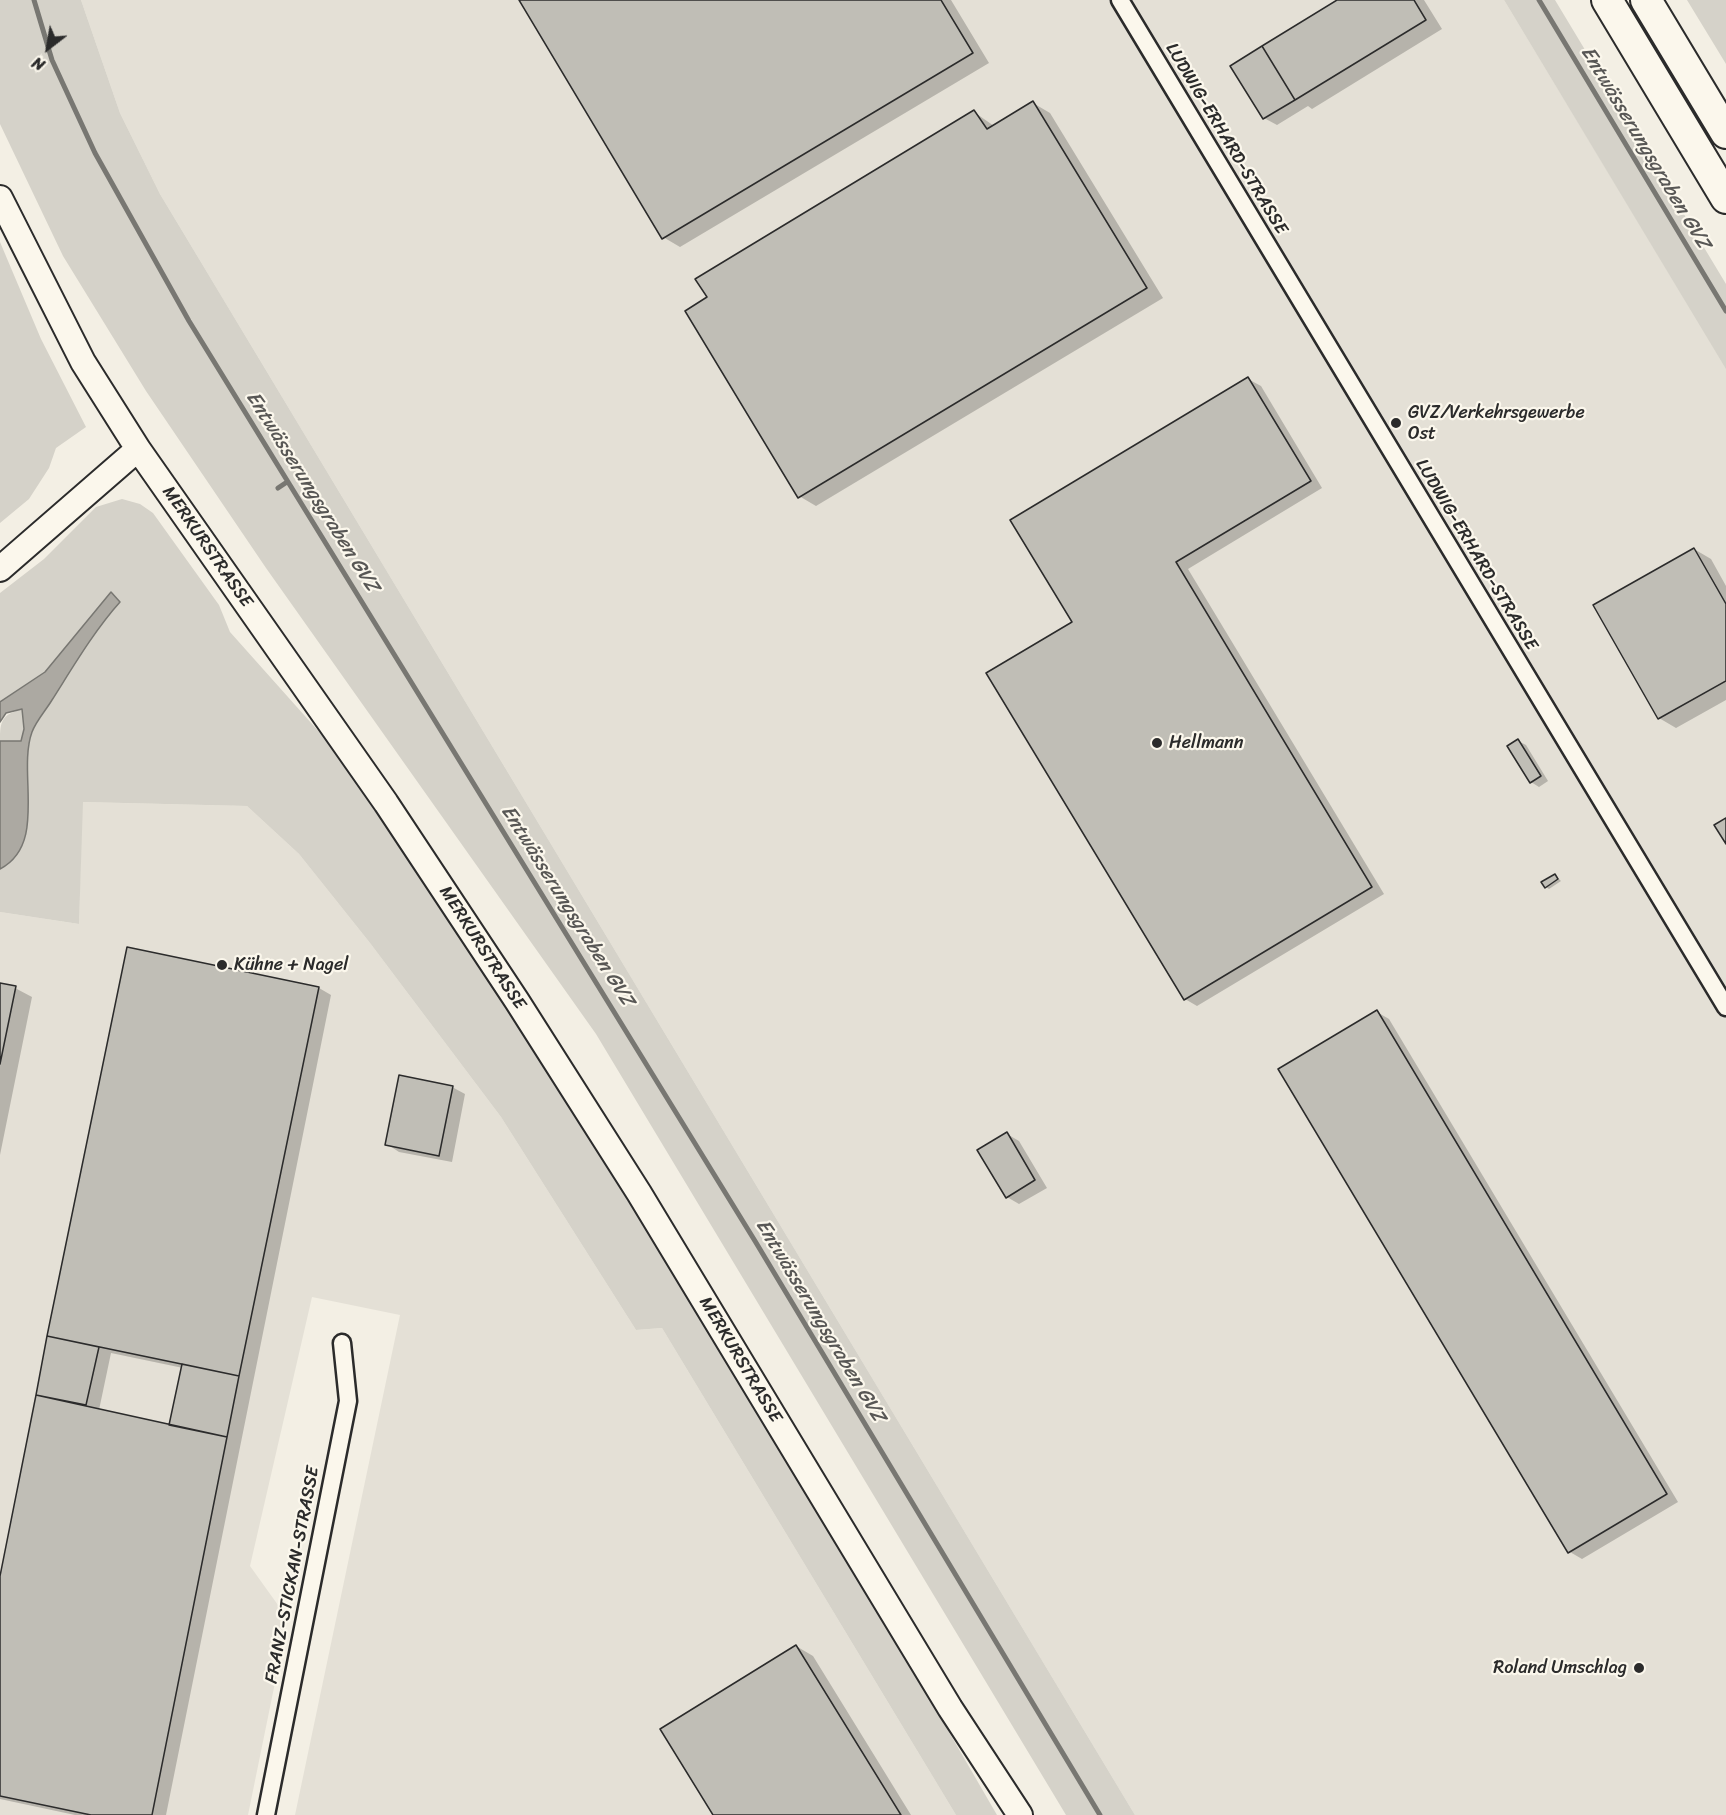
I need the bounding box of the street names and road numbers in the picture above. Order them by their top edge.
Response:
street label: LUDWIG-ERHARD-STRASSE [1160,39,1292,239]
street label: LUDWIG-ERHARD-STRASSE [1410,455,1542,655]
street label: MERKURSTRASSE [157,482,257,612]
street label: MERKURSTRASSE [434,882,530,1014]
street label: MERKURSTRASSE [694,1293,786,1427]
street label: FRANZ-STICKAN-STRASSE [261,1465,325,1685]

